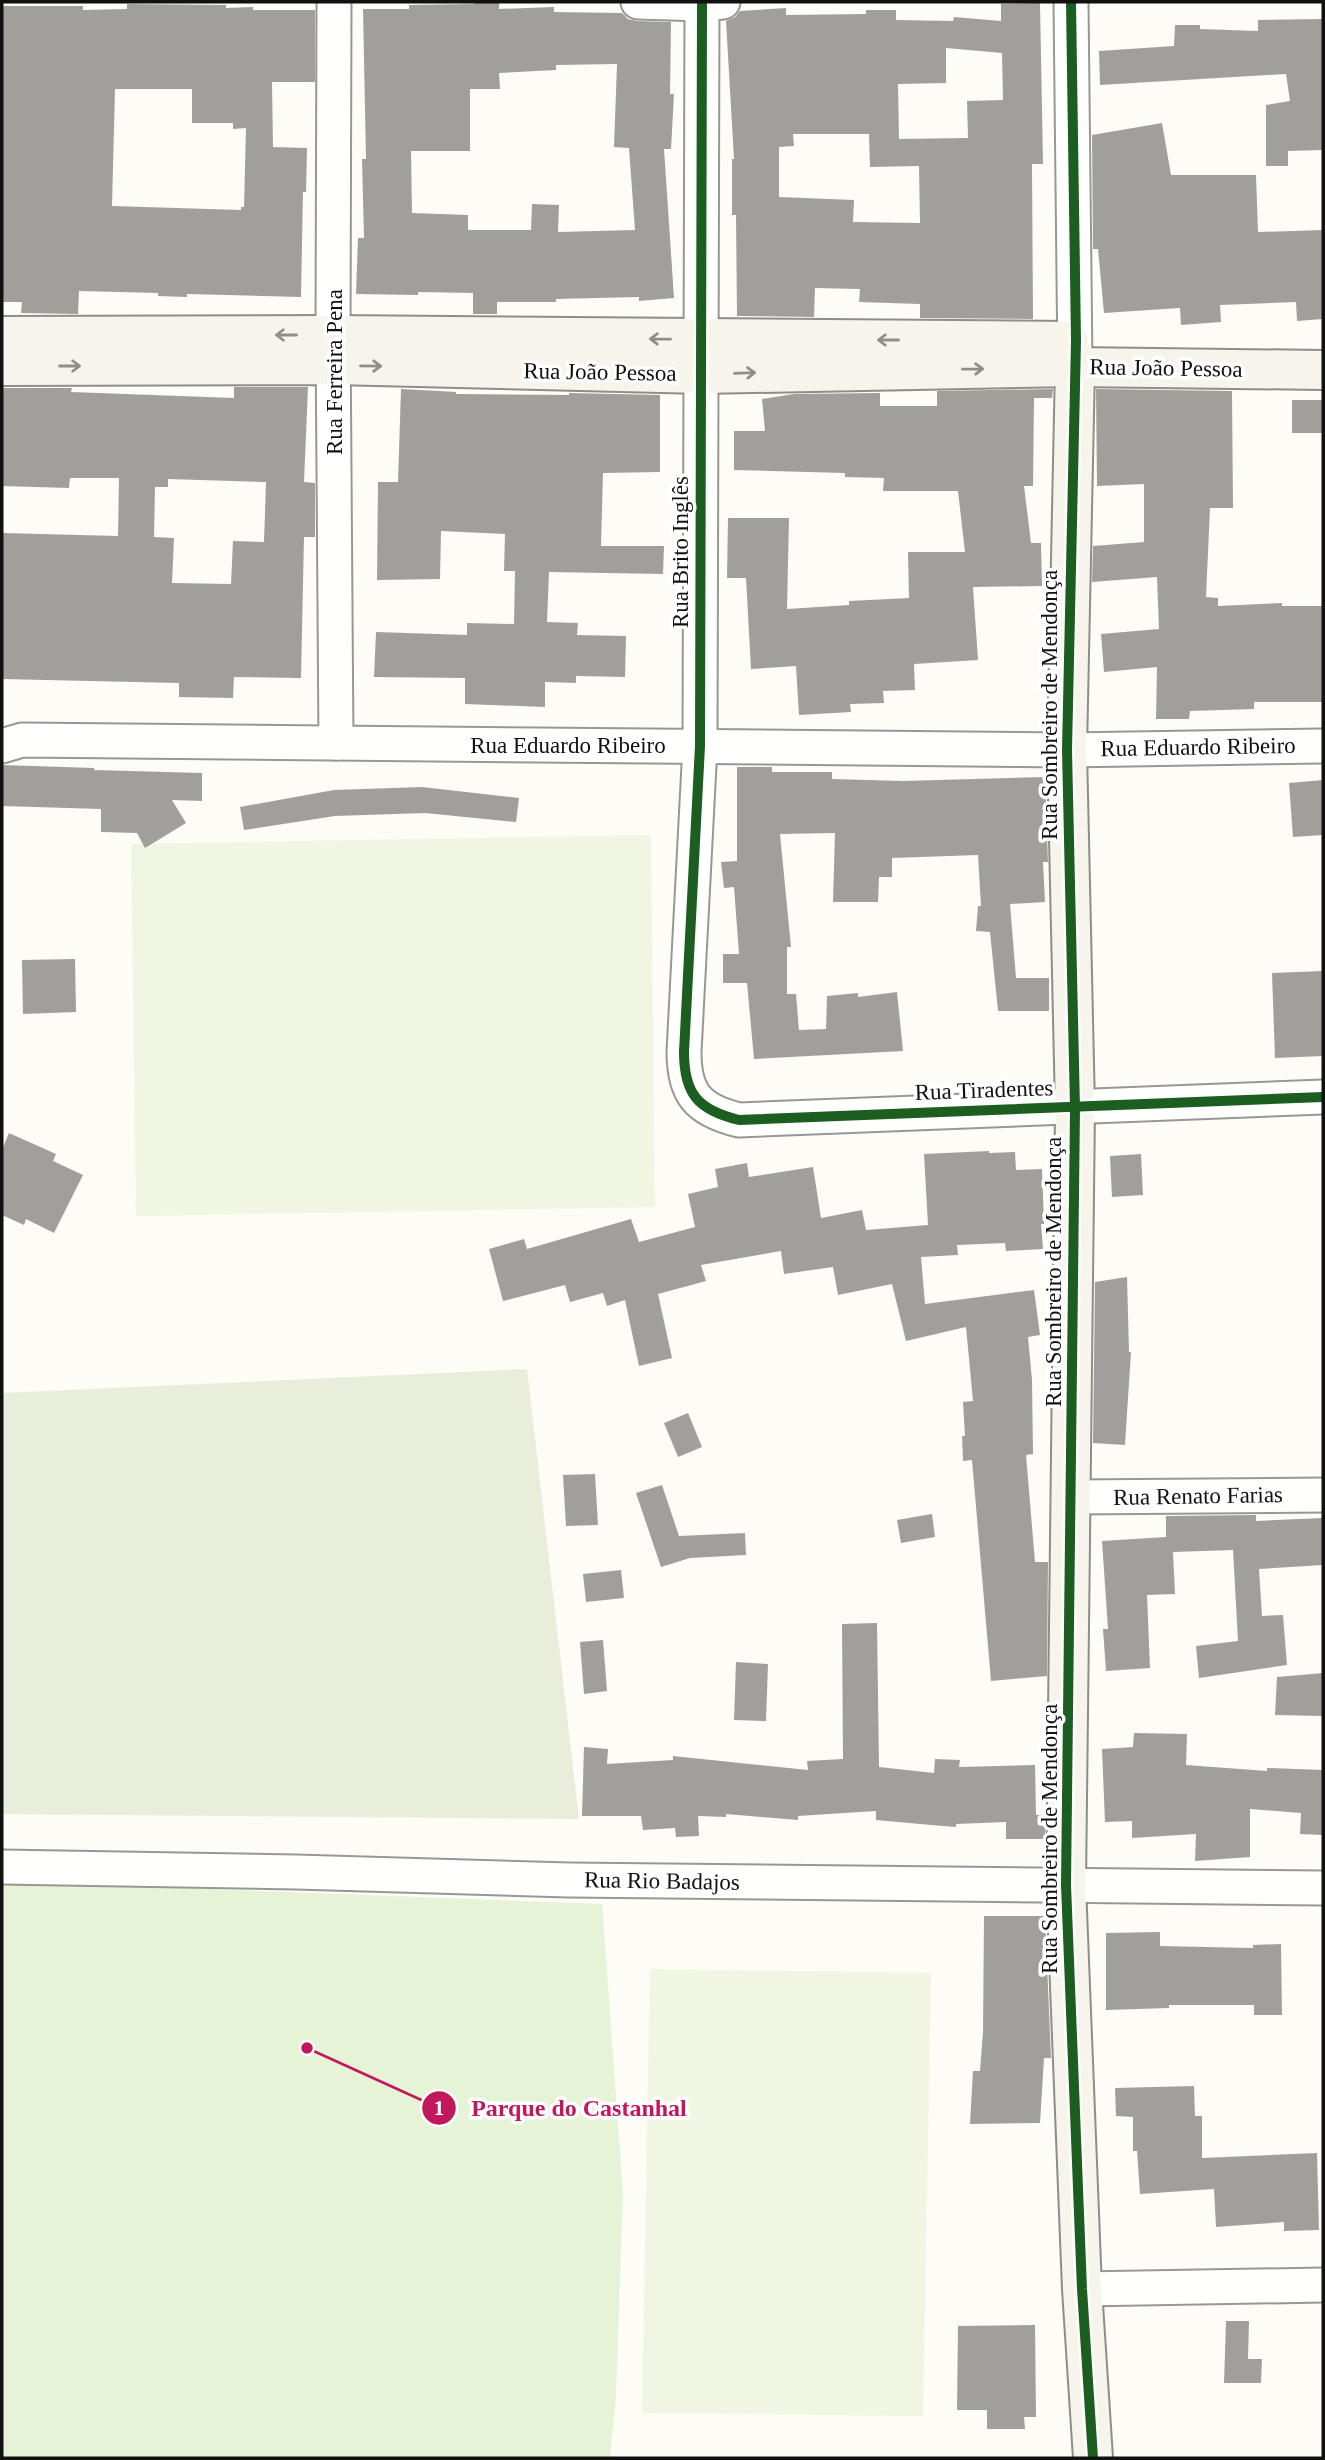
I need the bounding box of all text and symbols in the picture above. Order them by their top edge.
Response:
street label: Rua Ferreira Pena [322,289,347,455]
one-way arrow [274,328,297,342]
one-way arrow [649,332,672,346]
one-way arrow [876,333,899,347]
street label: Rua João Pessoa [1089,354,1243,382]
street label: Rua João Pessoa [523,358,677,386]
one-way arrow [58,359,81,373]
one-way arrow [359,360,382,373]
one-way arrow [961,362,984,376]
one-way arrow [734,366,757,380]
street label: Rua Brito Inglês [668,476,693,628]
street label: Rua Sombreiro de Mendonça [1037,570,1062,840]
street label: Rua Eduardo Ribeiro [470,733,666,758]
street label: Rua Eduardo Ribeiro [1100,733,1296,761]
street label: Rua Tiradentes [914,1075,1054,1105]
street label: Rua Sombreiro de Mendonça [1041,1137,1066,1407]
street label: Rua Renato Farias [1113,1482,1283,1510]
street label: Rua Sombreiro de Mendonça [1037,1704,1062,1974]
street label: Rua Rio Badajos [584,1867,740,1895]
callout: Parque do Castanhal [422,2085,700,2130]
text: Parque do Castanhal [471,2095,687,2121]
text: 1 [434,2096,444,2120]

